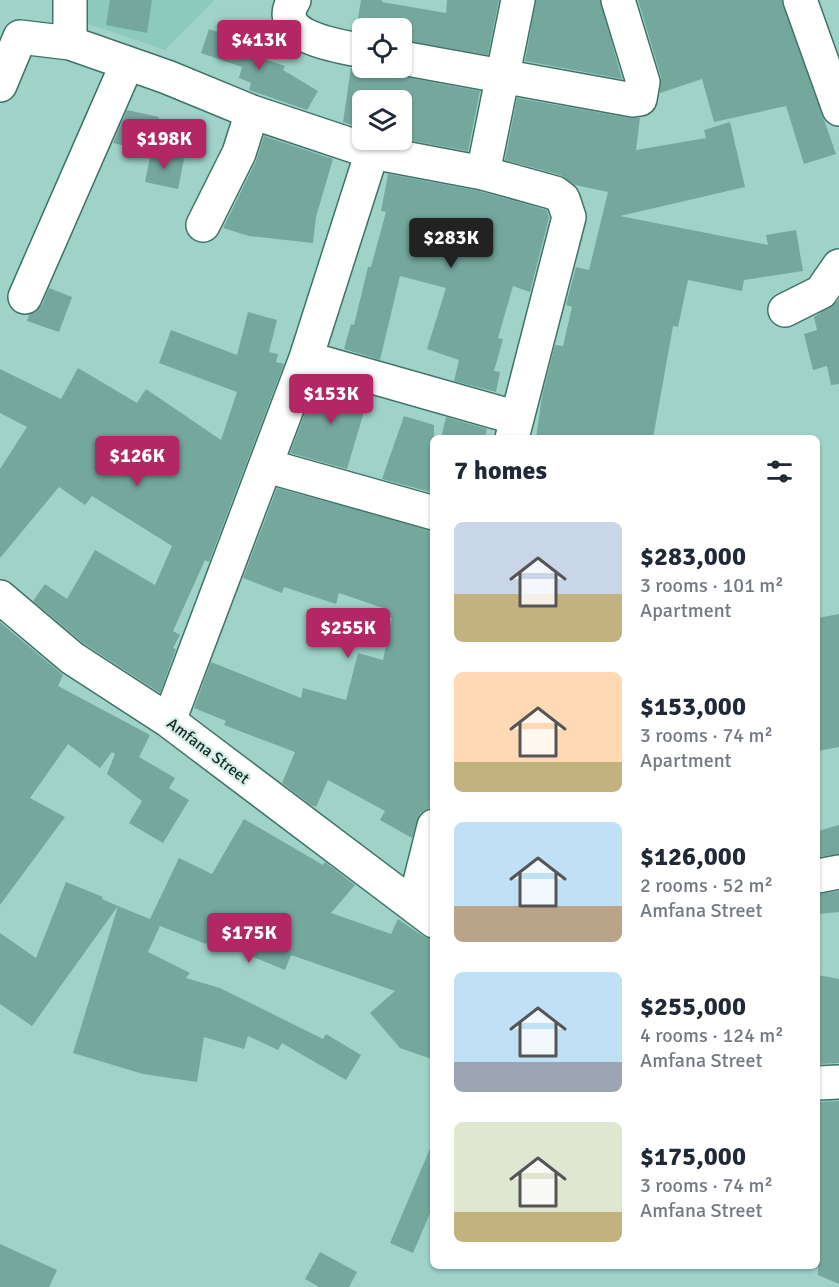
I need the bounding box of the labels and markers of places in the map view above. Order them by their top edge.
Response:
pin: $413K [217,20,301,71]
pin: $198K [122,119,206,170]
pin: $283K [409,218,493,269]
pin: $153K [289,374,373,425]
pin: $126K [95,436,179,487]
pin: $255K [306,608,390,659]
pin: $175K [207,913,291,964]

